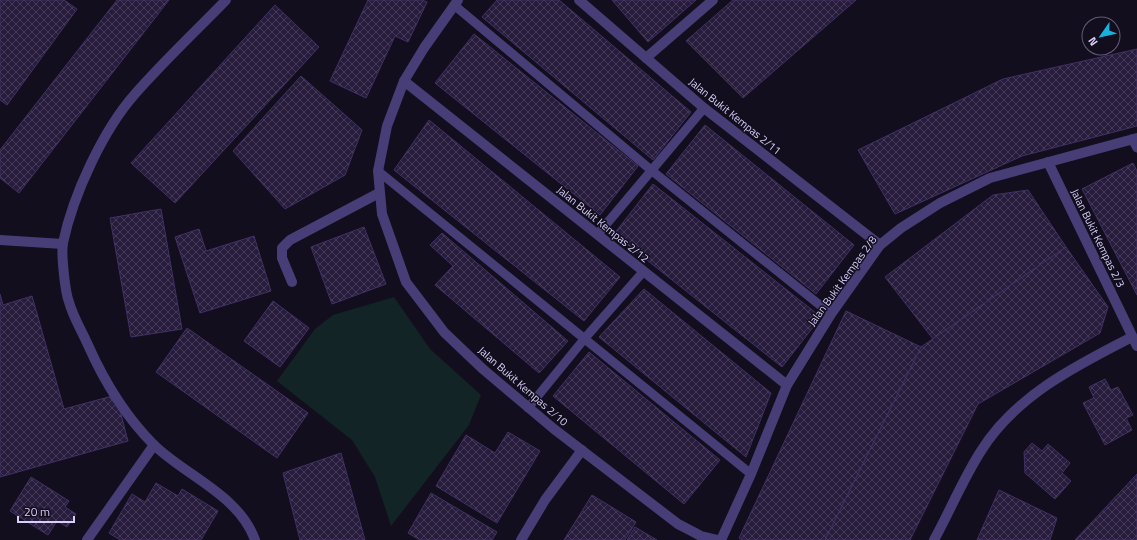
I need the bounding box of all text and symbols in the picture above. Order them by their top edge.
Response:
north arrow [1081,16,1121,56]
text: N [1084,34,1101,49]
street label: Jalan Bukit Kempas 2/11 [686,74,784,158]
street label: Jalan Bukit Kempas 2/12 [554,182,652,266]
street label: Jalan Bukit Kempas 2/3 [1067,186,1129,290]
street label: Jalan Bukit Kempas 2/8 [804,233,880,329]
street label: Jalan Bukit Kempas 2/10 [475,342,571,430]
scale bar [18,498,74,524]
text: 20 m [24,502,50,521]

